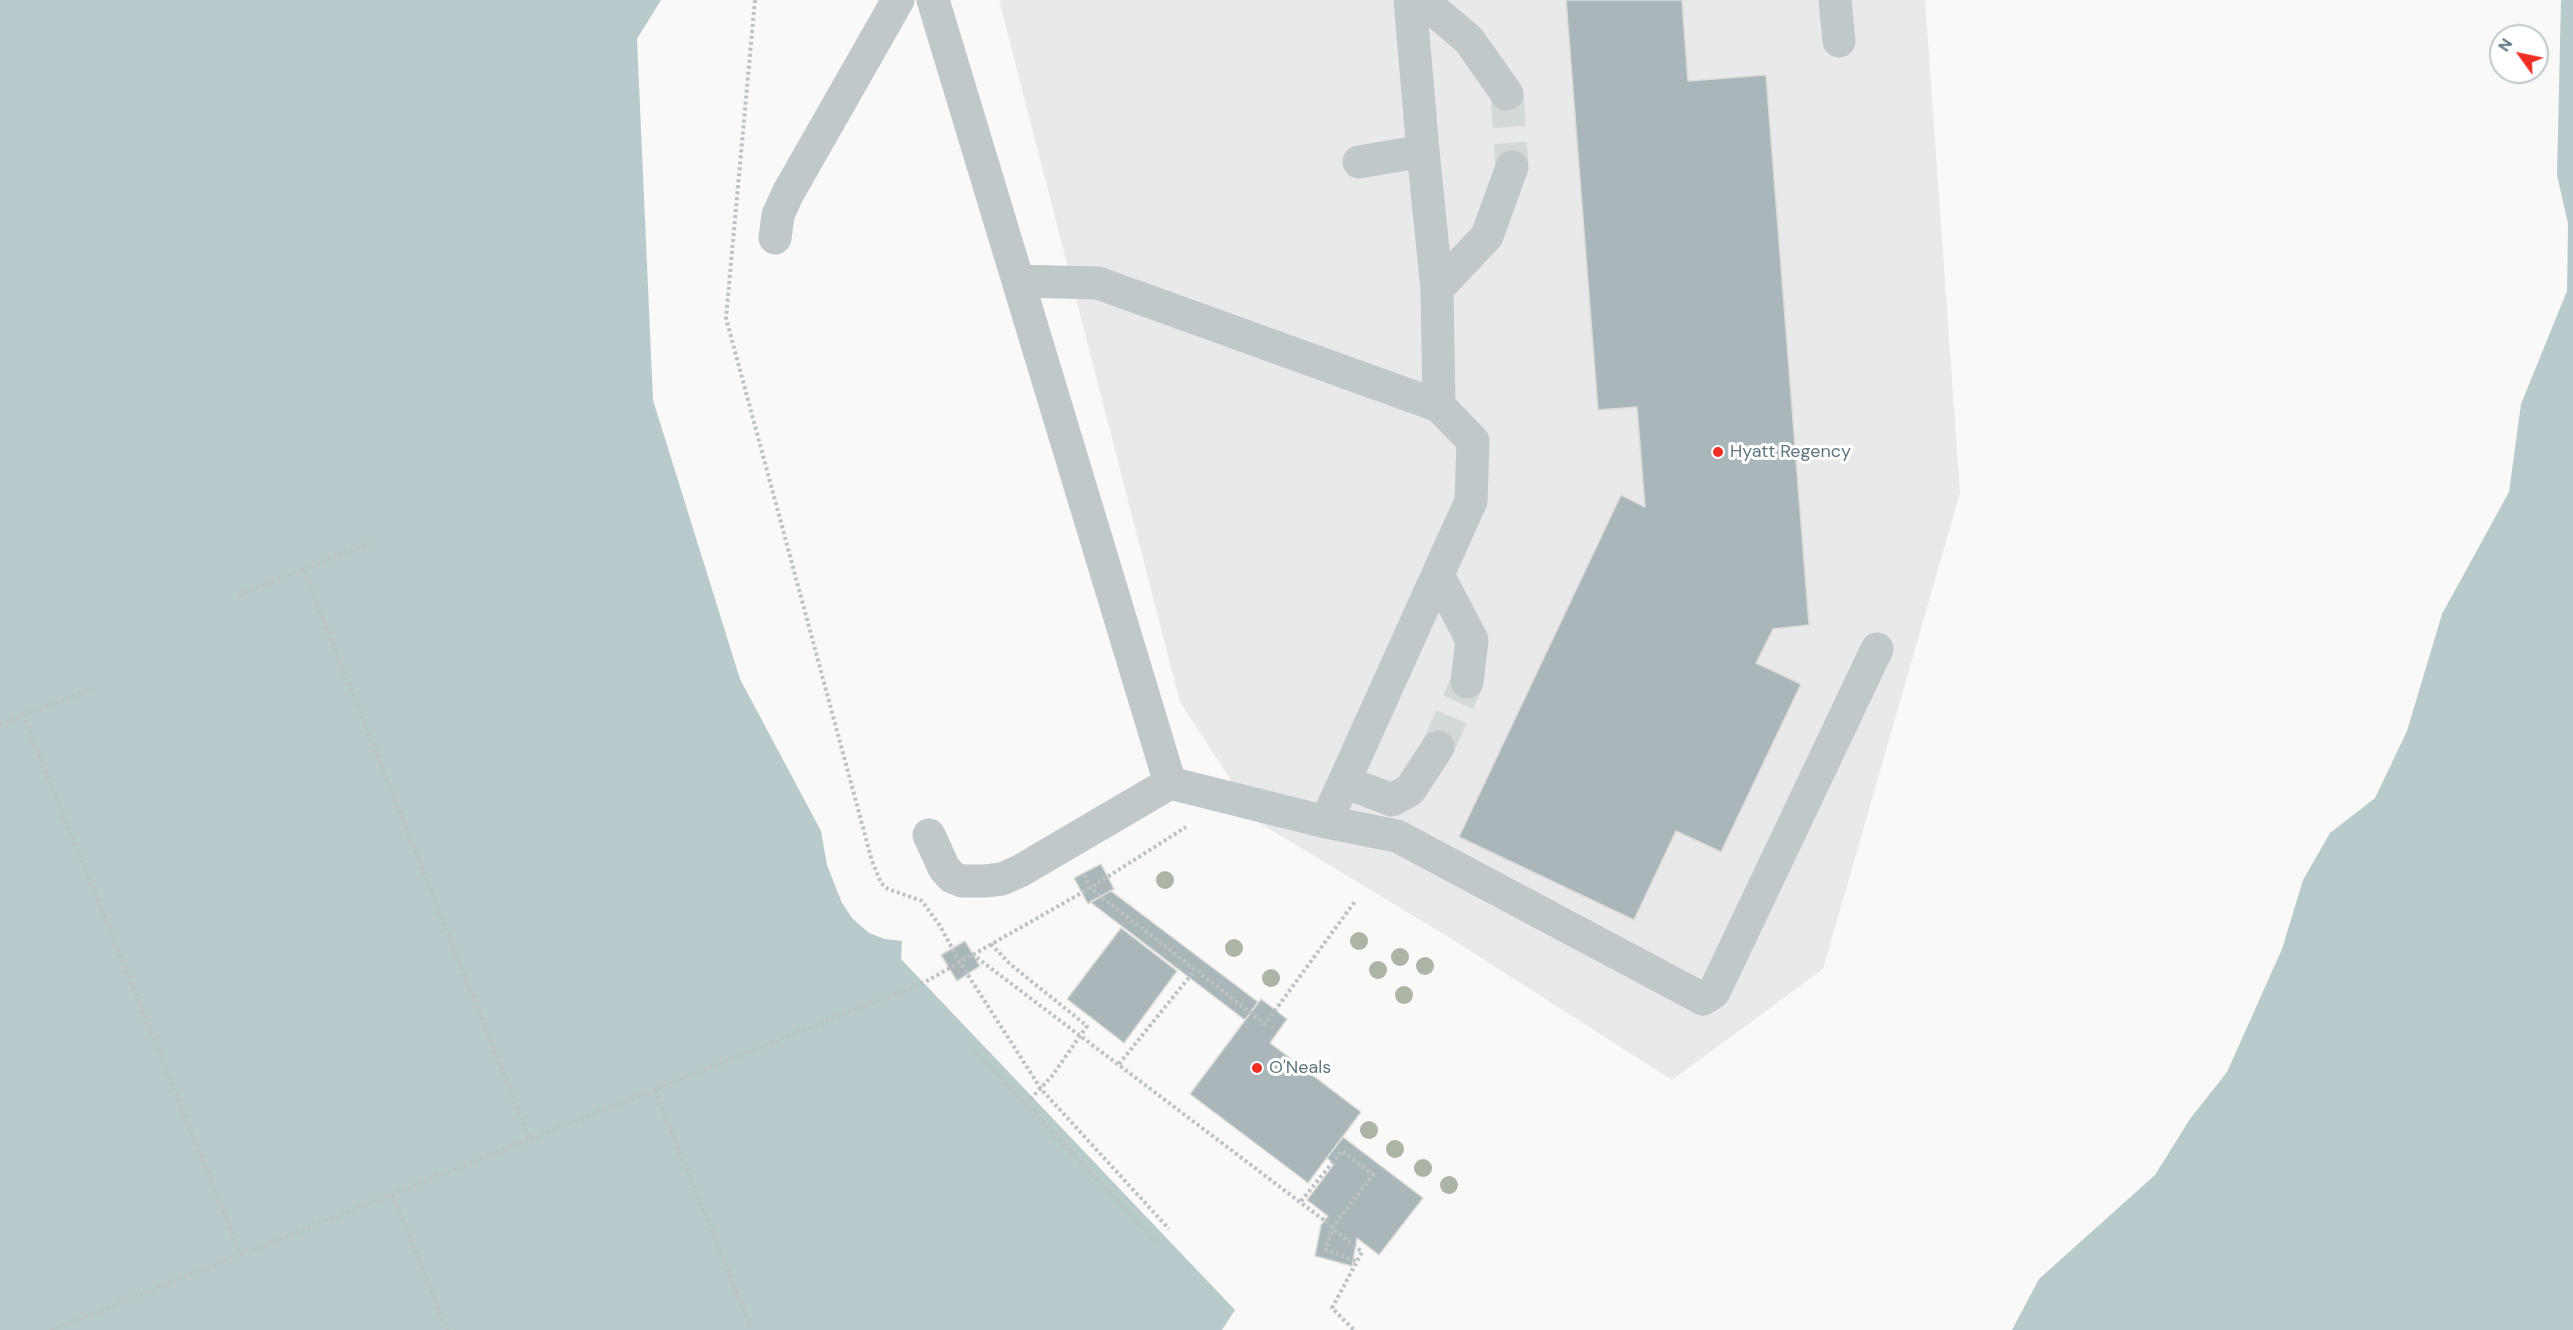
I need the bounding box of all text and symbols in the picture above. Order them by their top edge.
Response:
north arrow [2489,24,2549,84]
text: N [2493,34,2517,56]
place label: Hyatt Regency [1730,441,1851,463]
marker: Hyatt Regency [1711,445,1725,459]
place label: O'Neals [1269,1057,1331,1079]
marker: O'Neals [1250,1061,1264,1075]

